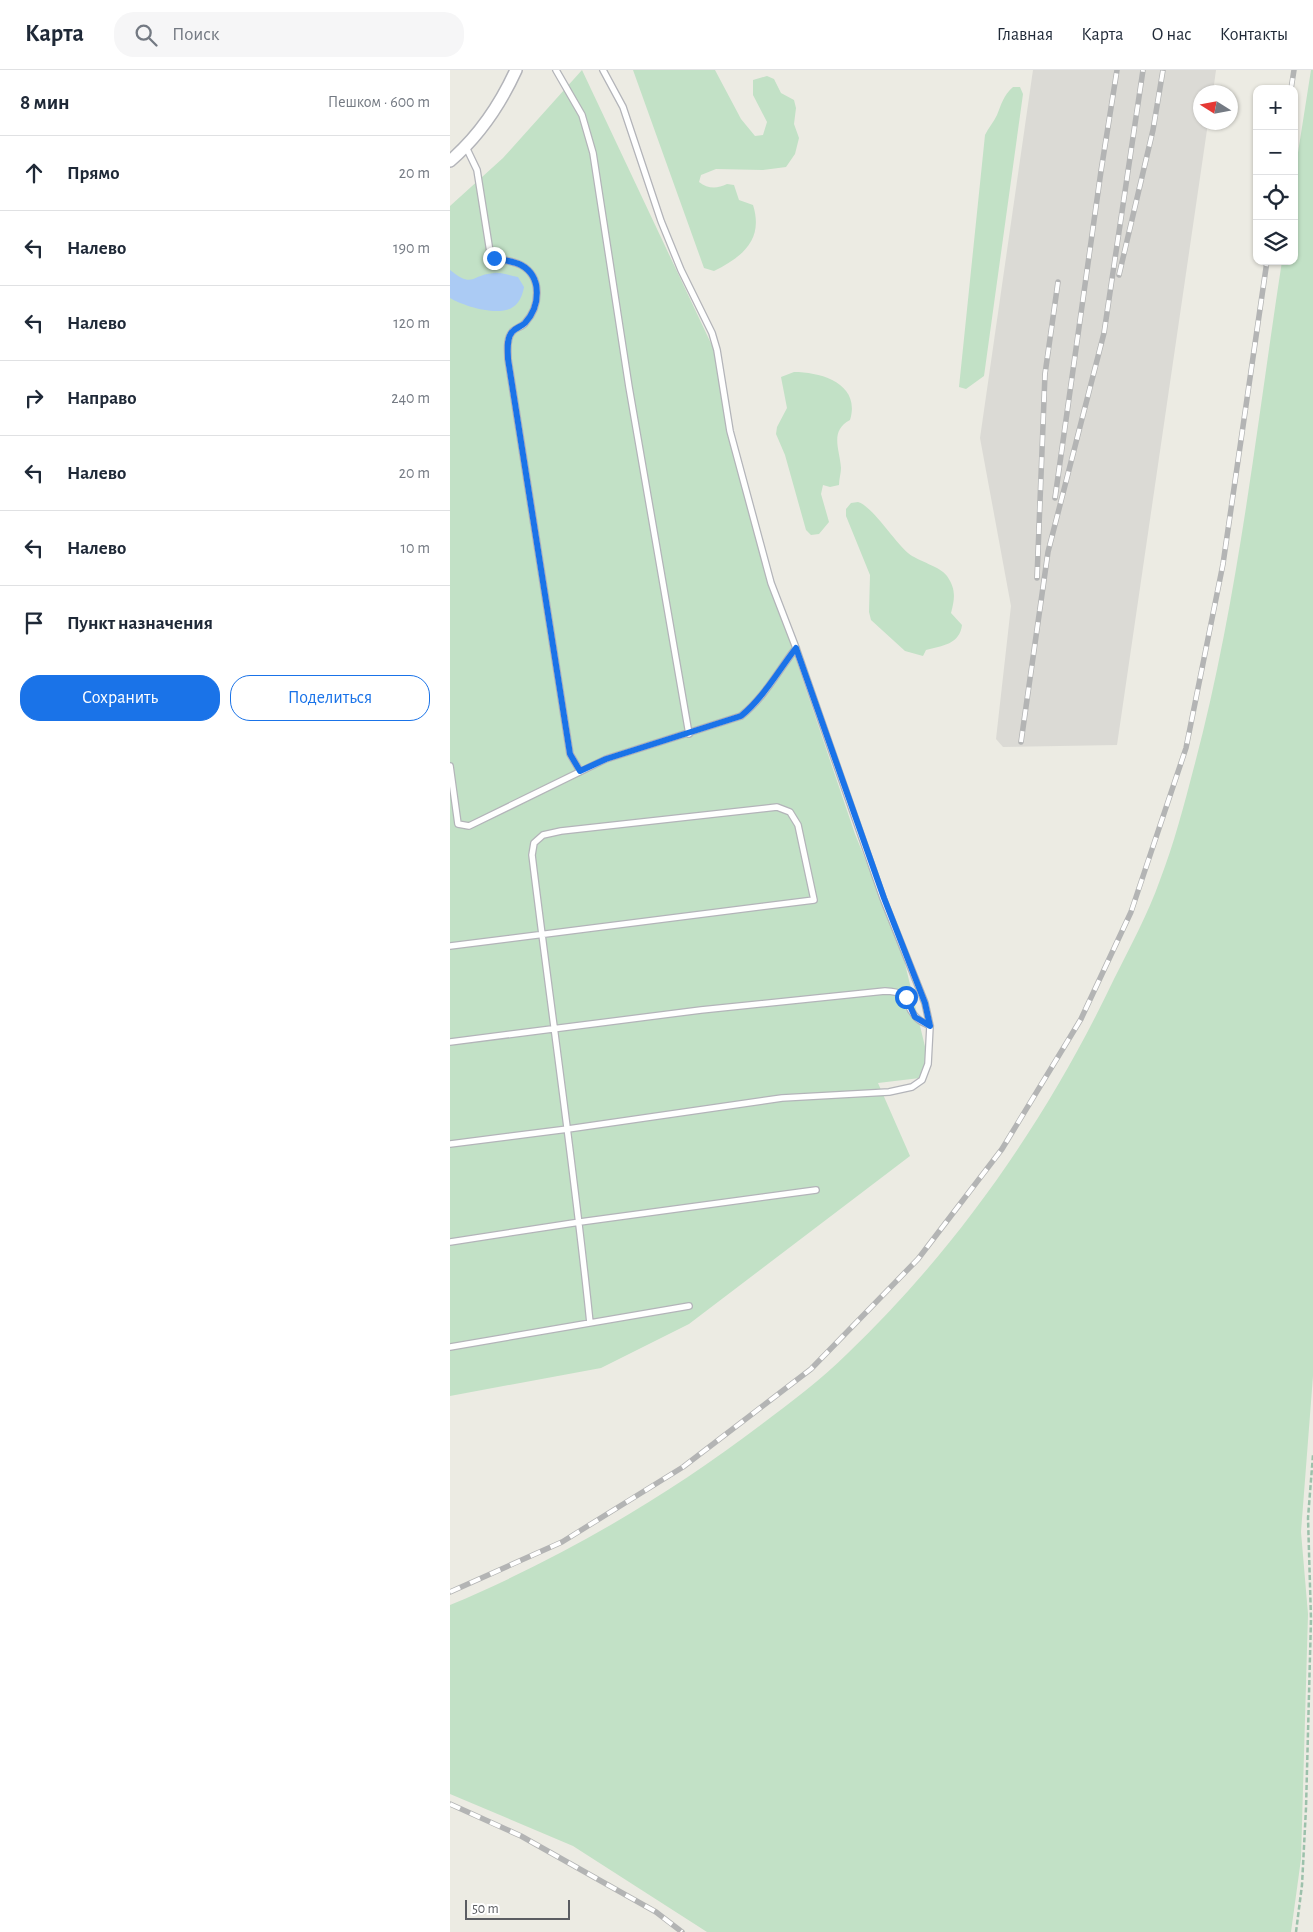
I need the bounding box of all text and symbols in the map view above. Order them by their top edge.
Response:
search box [114,12,464,57]
icon: search [132,21,160,49]
text: Карта [25,22,84,46]
text: Поиск [172,25,219,44]
text: Главная [997,26,1053,44]
text: Карта [1081,26,1123,44]
text: О нас [1151,26,1192,44]
text: Контакты [1220,26,1288,44]
north arrow [1193,85,1238,130]
map controls [1253,85,1298,265]
button: + [1253,85,1298,130]
text: 8 мин [20,92,70,113]
text: Пешком · 600 m [328,94,430,110]
button: − [1253,130,1298,175]
icon: ahead [20,159,48,187]
text: Прямо [67,164,120,183]
text: 20 m [399,165,430,181]
button: locate [1253,175,1298,220]
button: layers [1253,220,1298,265]
icon: left [20,234,48,262]
text: Налево [67,239,126,258]
text: 190 m [393,240,430,256]
route end [483,247,506,270]
icon: left [20,309,48,337]
text: Налево [67,314,126,333]
text: 120 m [393,315,430,331]
icon: right [20,384,48,412]
text: Направо [67,389,137,408]
text: 240 m [391,390,430,406]
icon: left [20,459,48,487]
text: Налево [67,464,126,483]
text: 20 m [399,465,430,481]
icon: left [20,534,48,562]
text: Налево [67,539,126,558]
text: 10 m [401,540,430,556]
icon: arrive [20,609,48,637]
text: Пункт назначения [67,614,213,633]
button: Сохранить [20,675,220,721]
button: Поделиться [230,675,430,721]
route start [895,986,918,1009]
scale bar [465,1897,570,1920]
text: 50 m [472,1902,499,1916]

